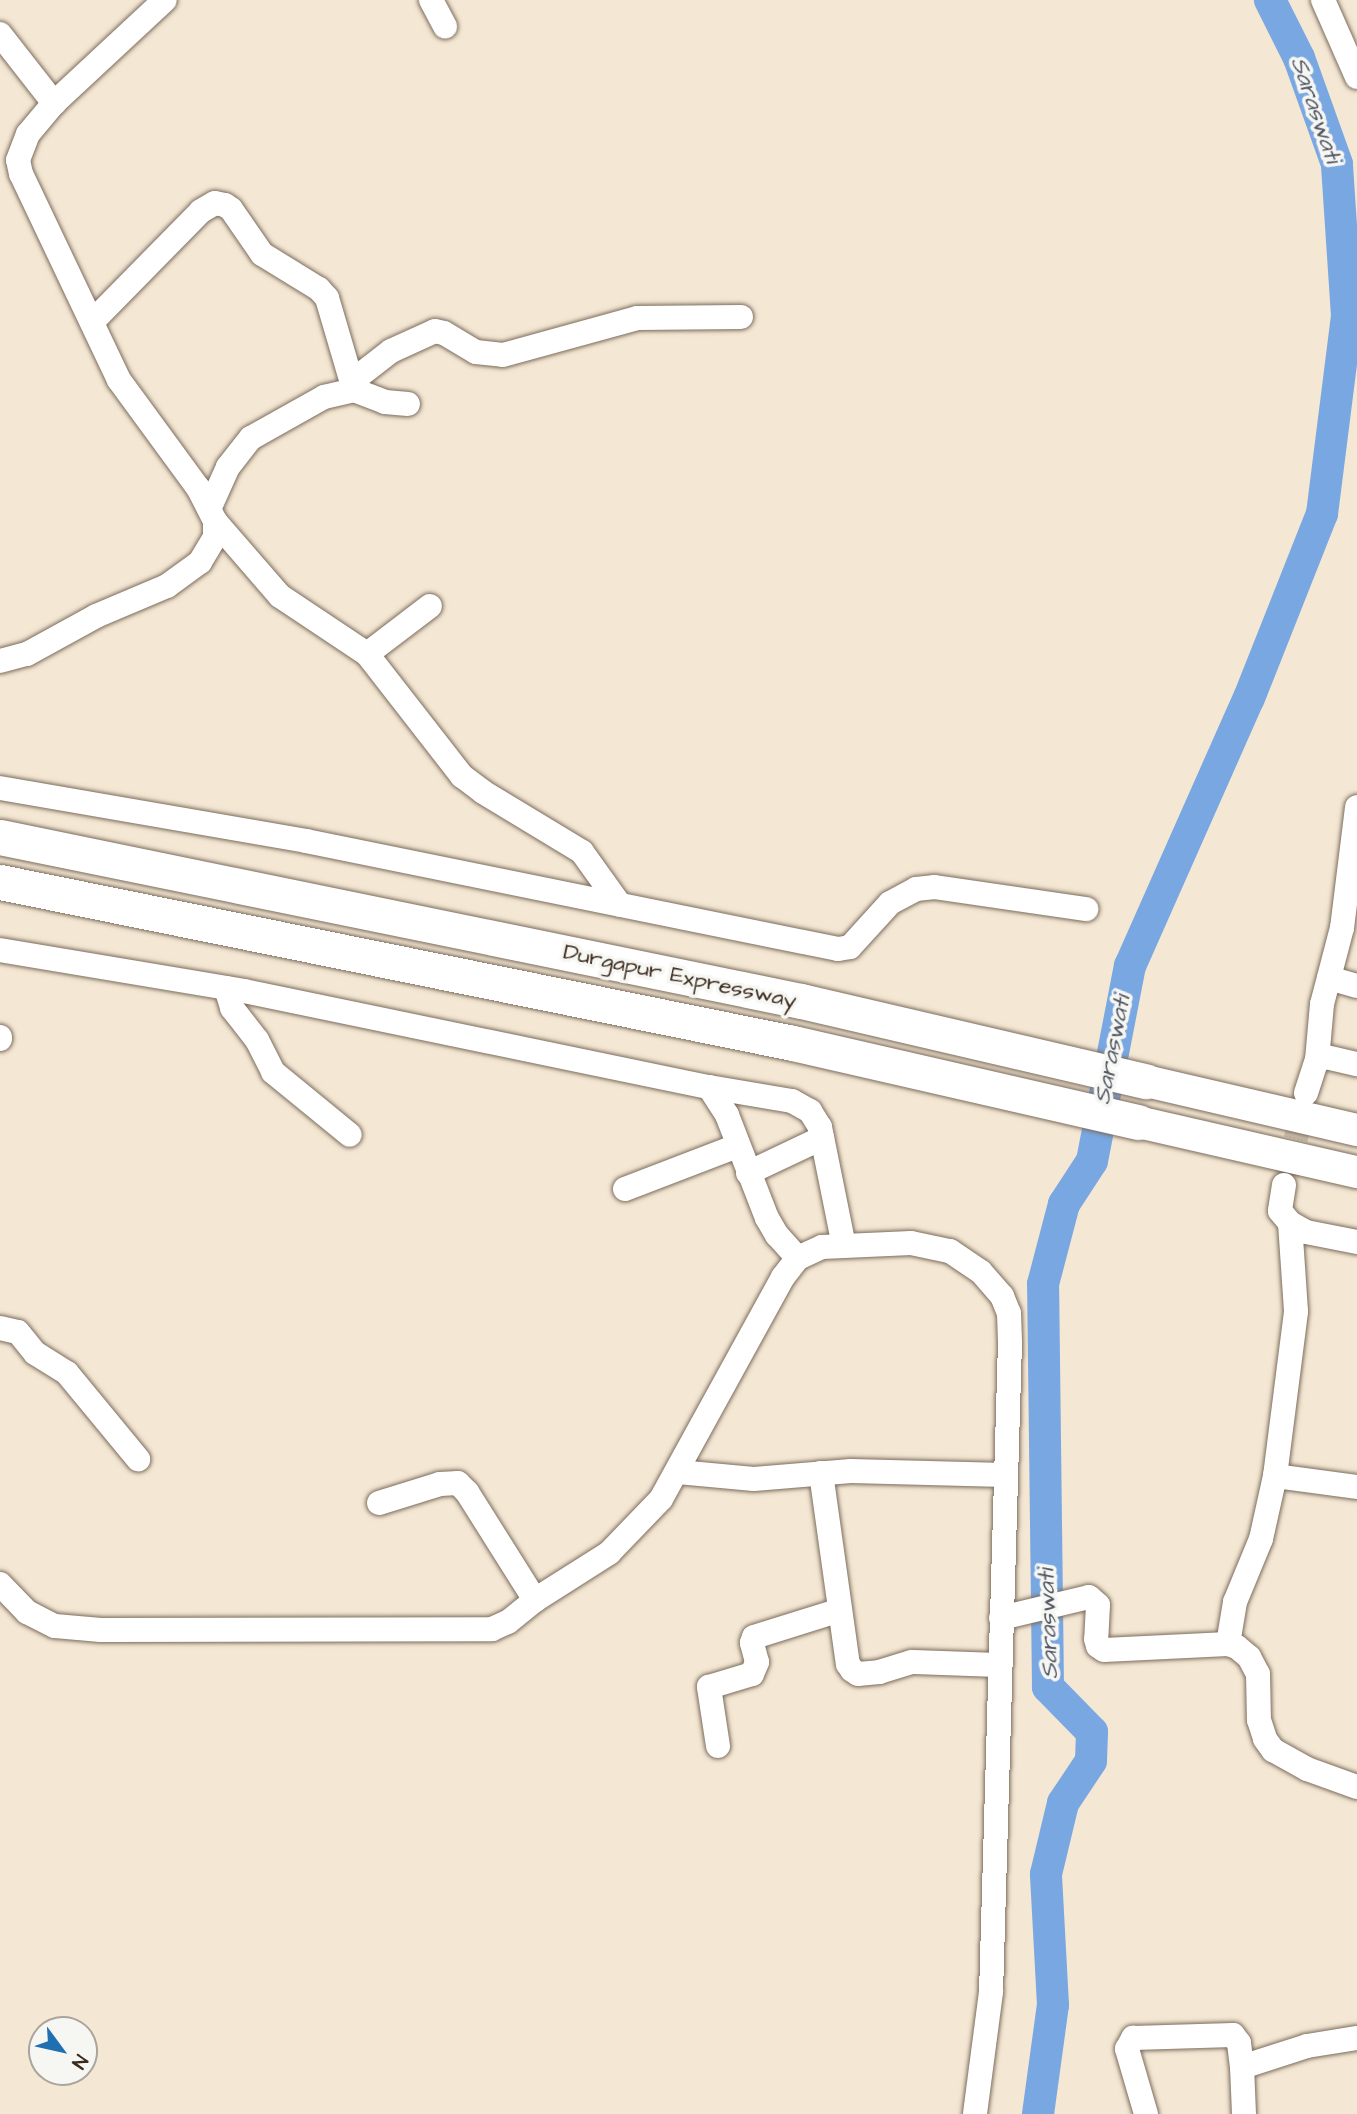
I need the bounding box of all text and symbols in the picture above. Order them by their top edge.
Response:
water label: Saraswati [1283,53,1347,167]
street label: Durgapur Expressway [561,938,799,1014]
water label: Saraswati [1088,993,1138,1107]
water label: Saraswati [1033,1568,1065,1680]
north arrow [28,2016,98,2086]
text: N [65,2049,94,2074]

